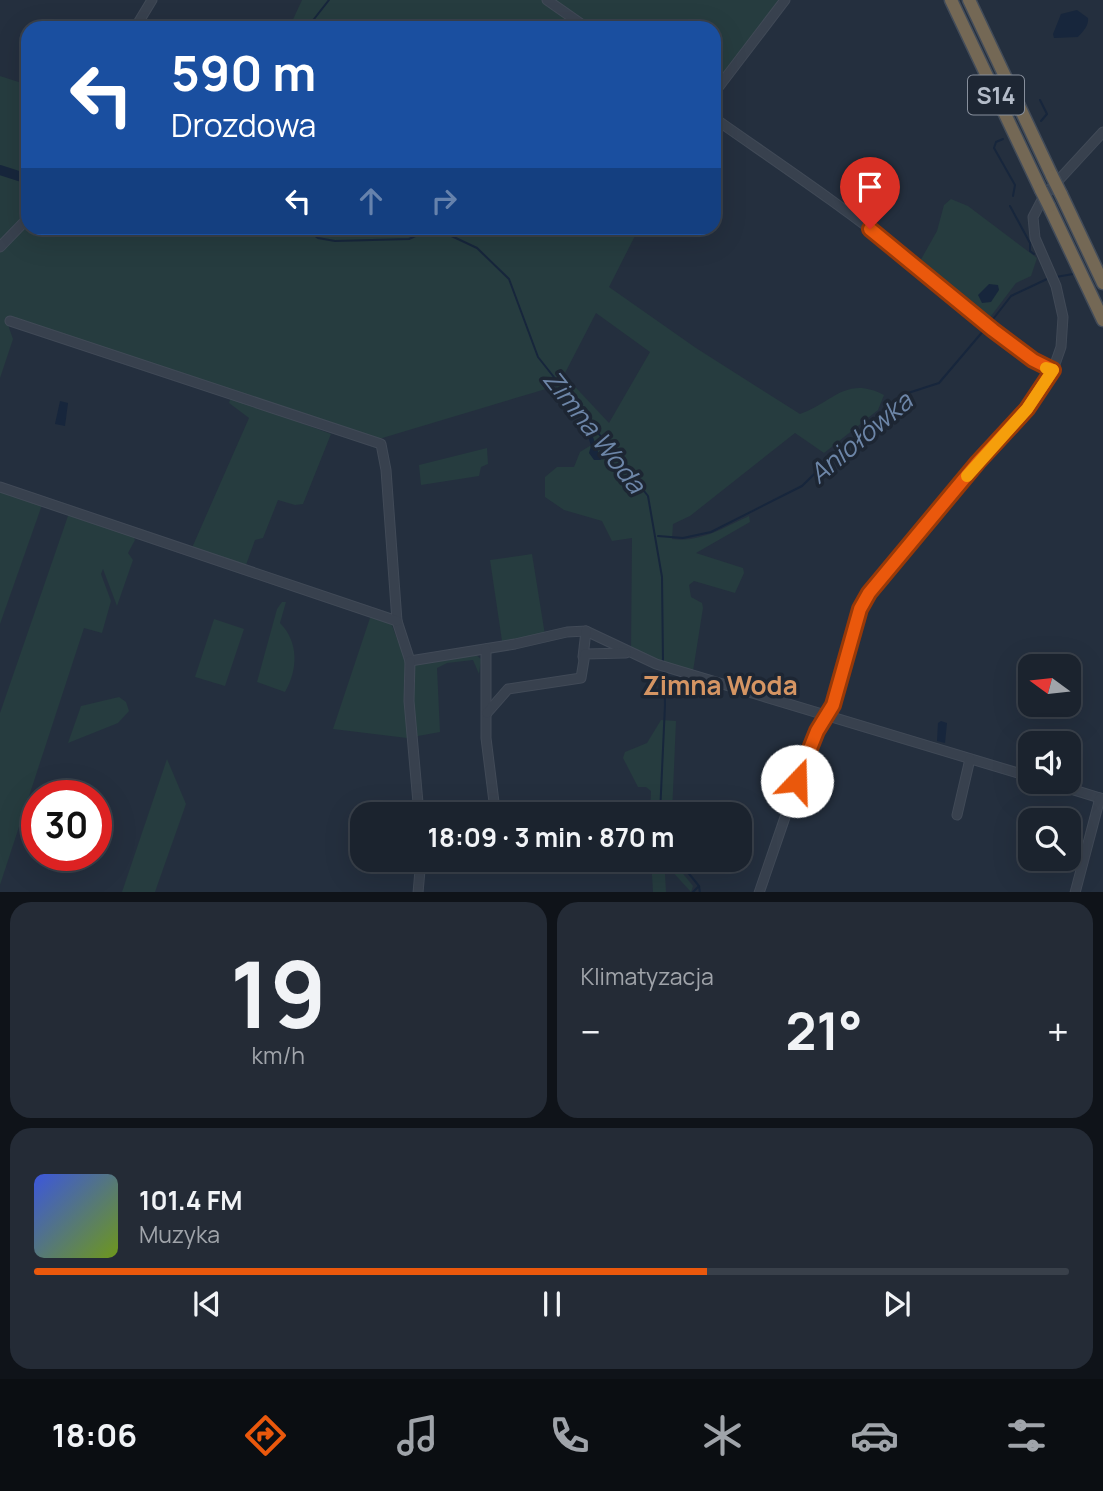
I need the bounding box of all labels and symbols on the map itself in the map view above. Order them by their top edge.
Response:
road number: S14 [968,76,1024,114]
pin [840,157,900,229]
water label: Zimna Woda [536,362,655,501]
water label: Aniołówka [801,382,921,491]
north arrow [1018,654,1082,718]
district label: Zimna Woda [642,667,798,703]
position arrow [760,744,834,818]
speed limit sign: 30 [21,780,112,871]

